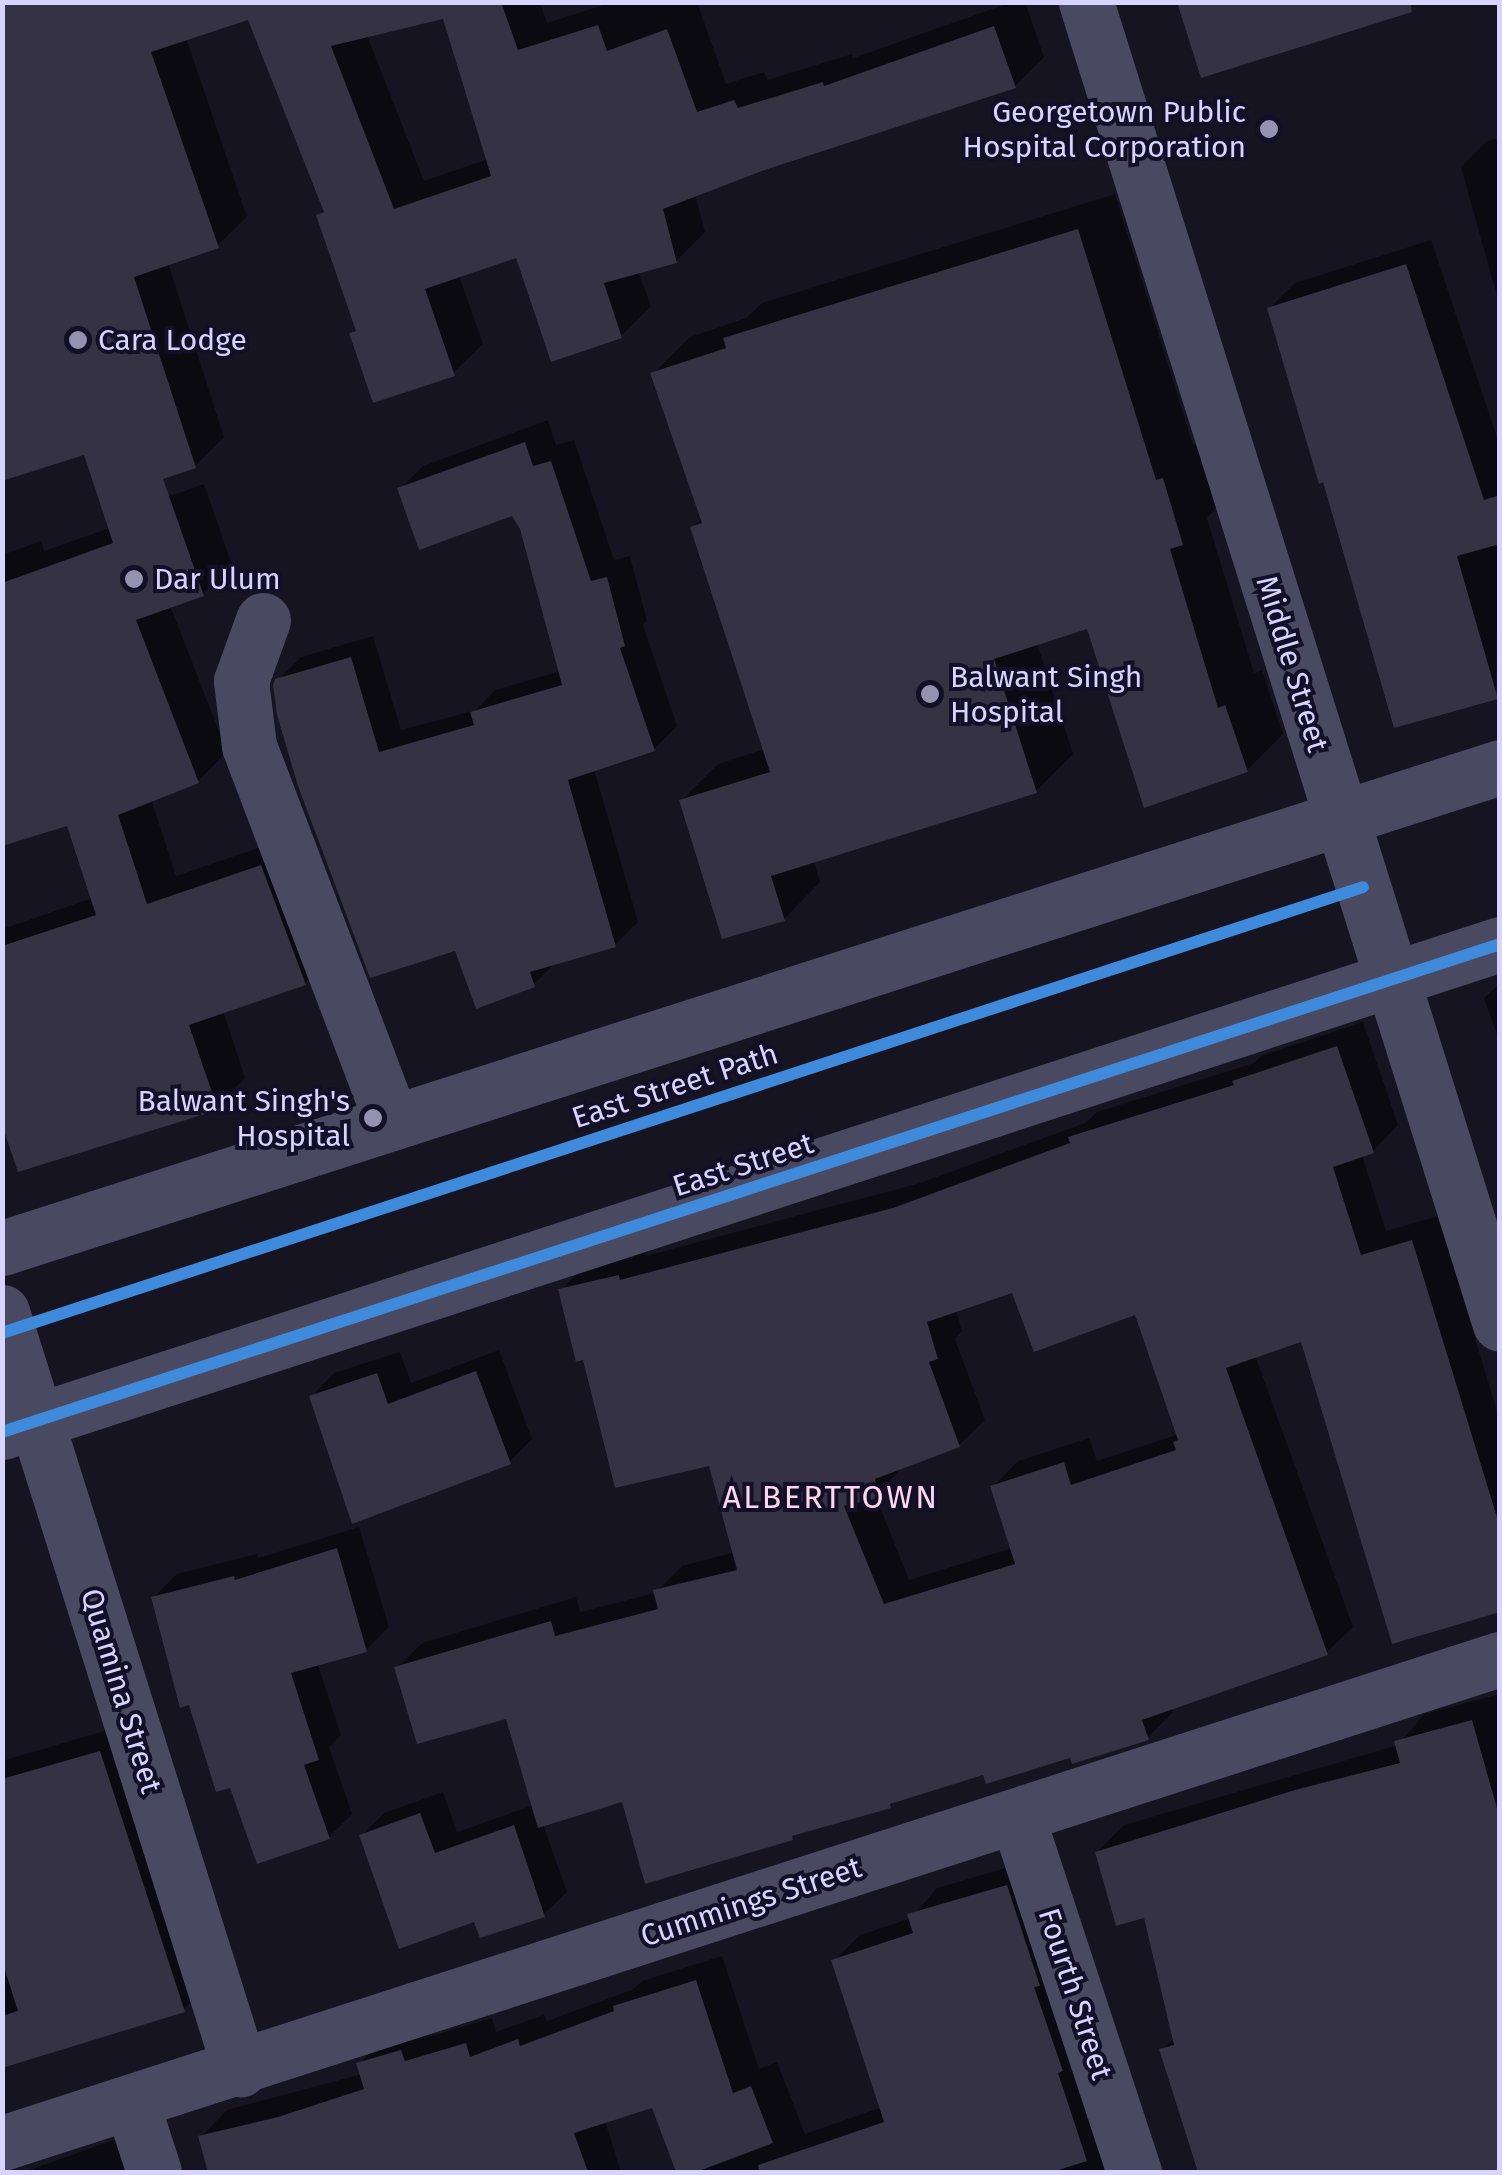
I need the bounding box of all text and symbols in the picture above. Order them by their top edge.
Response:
place label: Georgetown Public Hospital Corporation [963,94,1246,164]
marker: Georgetown Public Hospital Corporation [1256,116,1282,142]
place label: Cara Lodge [98,322,247,358]
marker: Cara Lodge [67,329,89,351]
place label: Dar Ulum [154,561,281,597]
marker: Dar Ulum [123,568,145,590]
street label: Middle Street [1248,572,1336,756]
place label: Balwant Singh Hospital [950,659,1142,730]
marker: Balwant Singh Hospital [919,683,941,705]
street label: East Street Path [568,1036,782,1136]
place label: Balwant Singh's Hospital [138,1083,350,1154]
marker: Balwant Singh's Hospital [360,1105,386,1131]
street label: East Street [668,1125,818,1205]
district label: ALBERTTOWN [723,1478,939,1516]
street label: Quamina Street [73,1584,169,1798]
street label: Cummings Street [636,1849,866,1955]
street label: Fourth Street [1030,1904,1120,2084]

